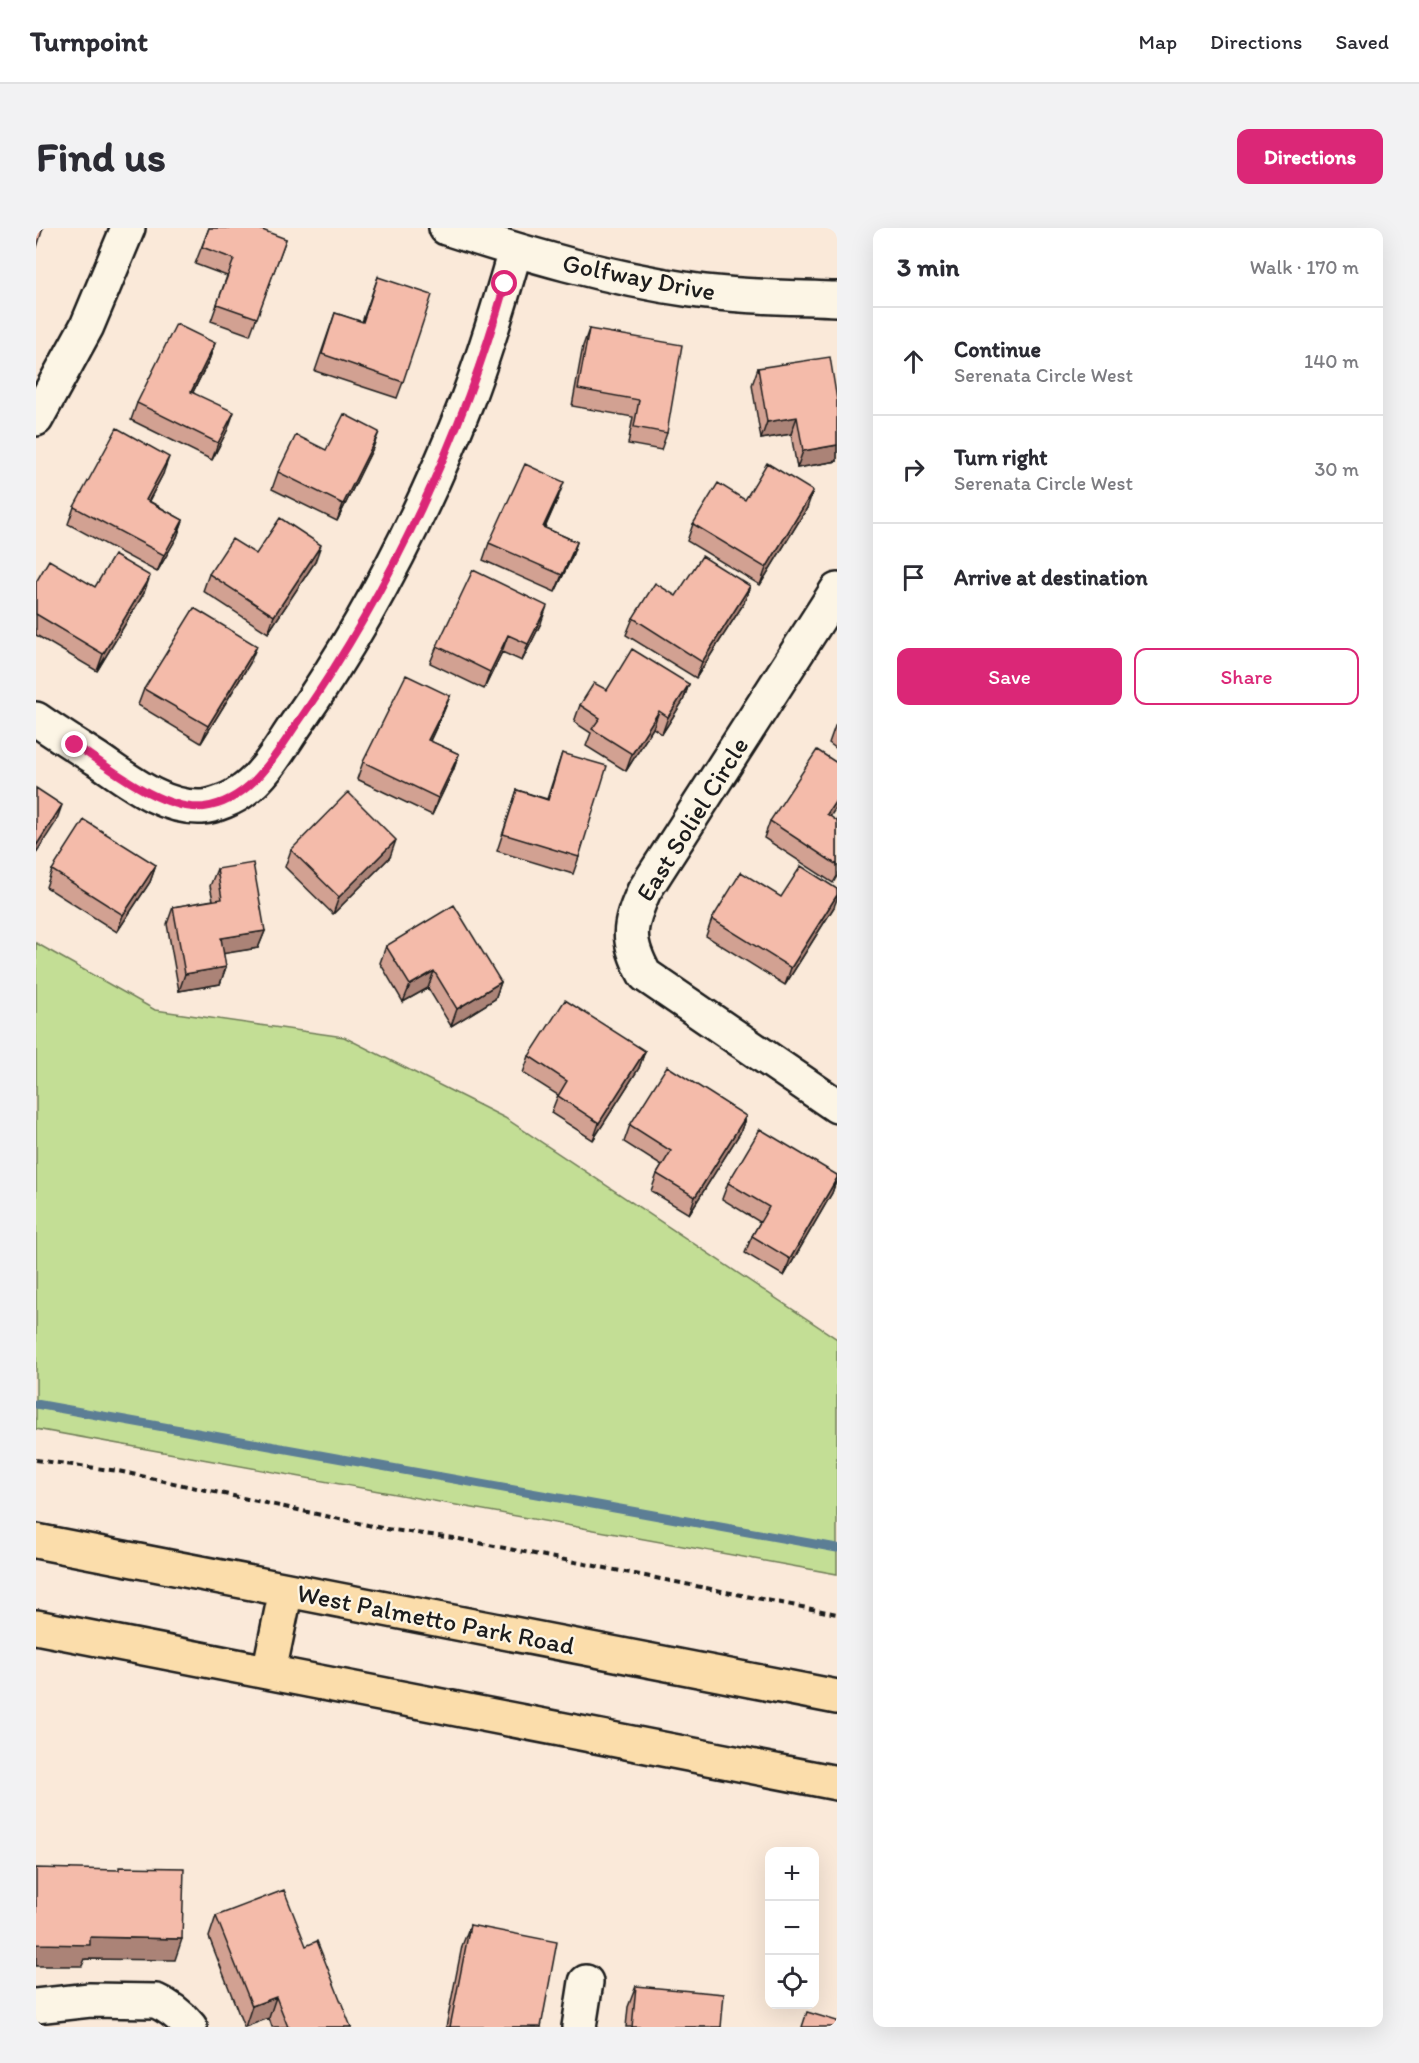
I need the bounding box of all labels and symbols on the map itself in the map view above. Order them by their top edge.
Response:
street label: Golfway Drive [560,247,718,307]
route start [491,270,517,296]
route end [61,731,87,757]
street label: East Soliel Circle [629,731,755,907]
street label: West Palmetto Park Road [295,1576,577,1662]

